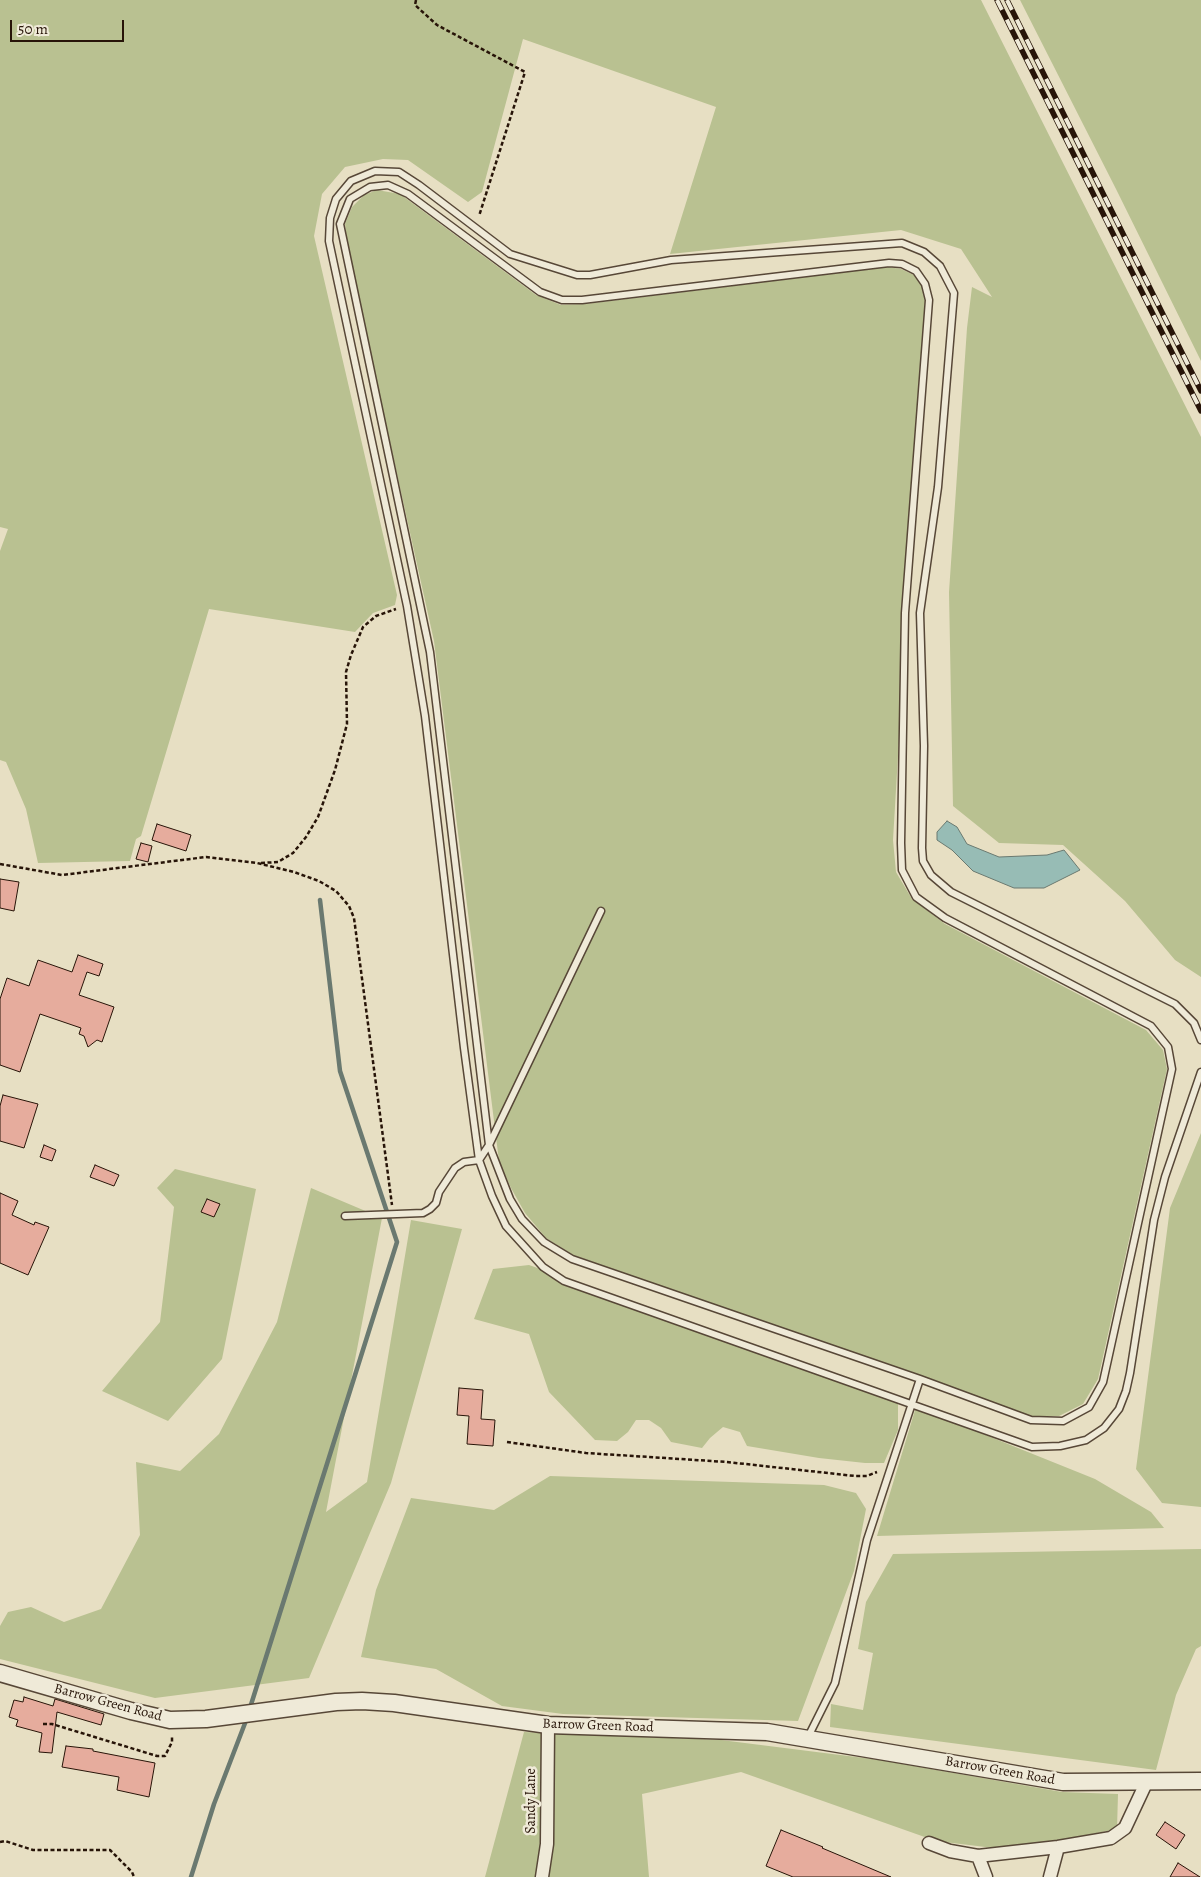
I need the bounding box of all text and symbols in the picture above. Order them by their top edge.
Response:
scale bar [12,10,126,42]
text: 50 m [18,19,48,39]
street label: Barrow Green Road [52,1680,164,1726]
street label: Barrow Green Road [542,1716,654,1736]
street label: Barrow Green Road [944,1753,1056,1789]
street label: Sandy Lane [524,1768,540,1834]

